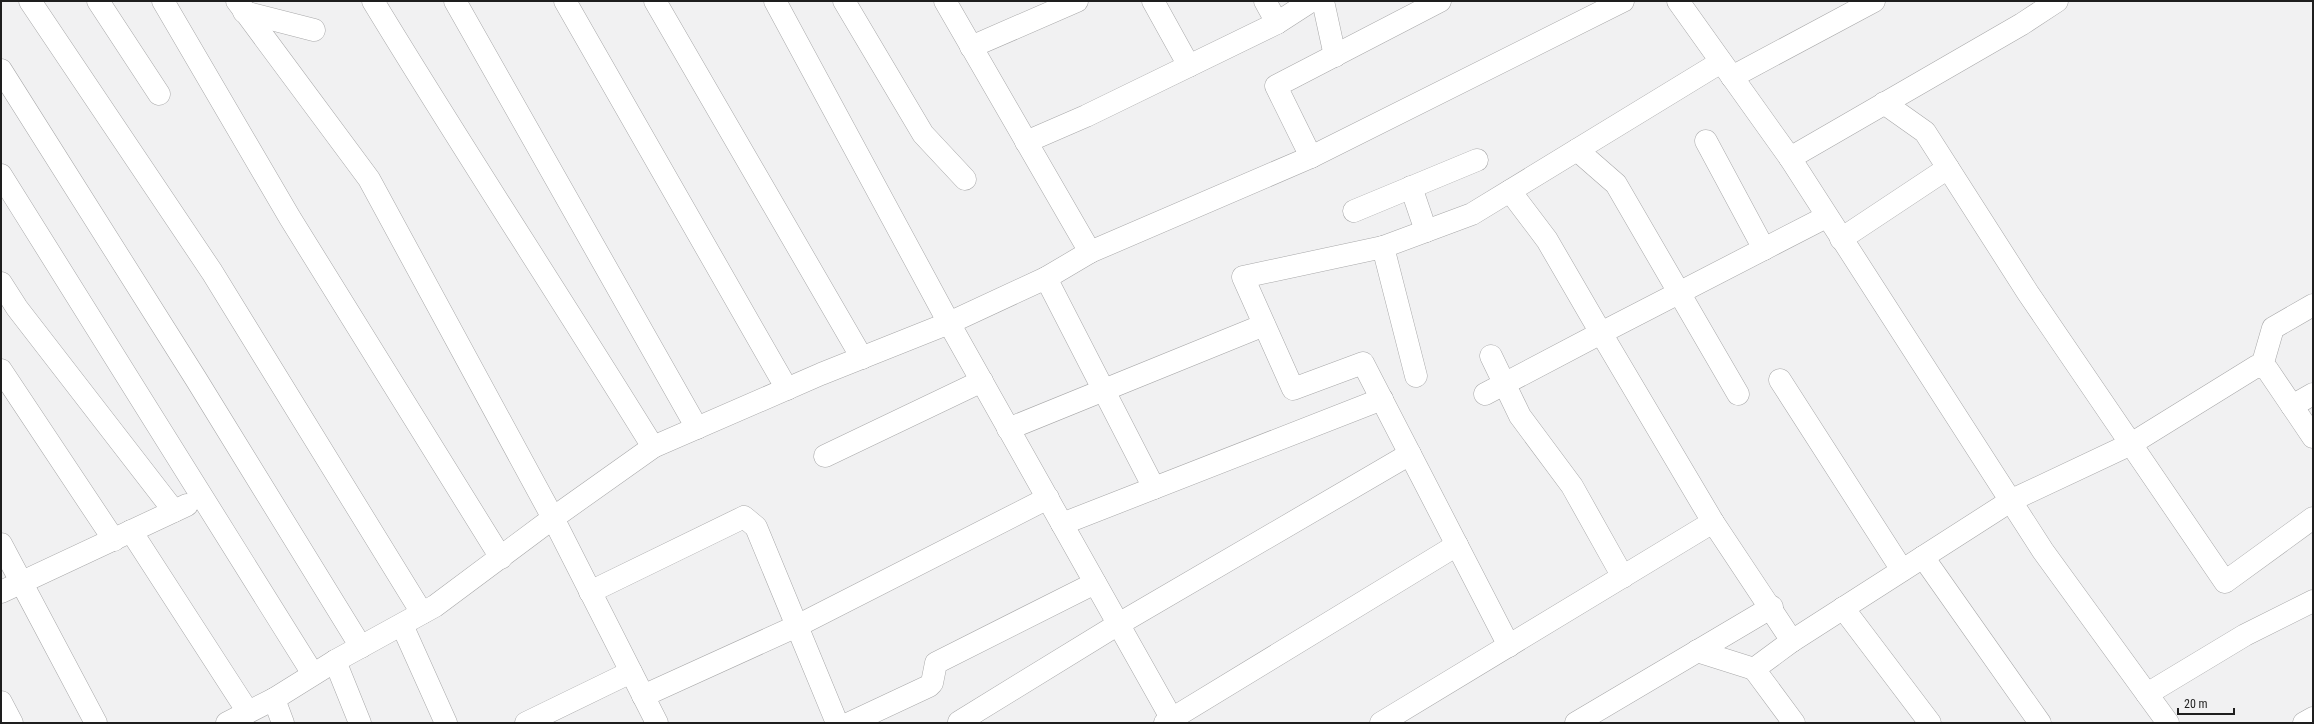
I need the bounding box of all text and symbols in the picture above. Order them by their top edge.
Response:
scale bar [2178,690,2234,716]
text: 20 m [2184,697,2208,711]

